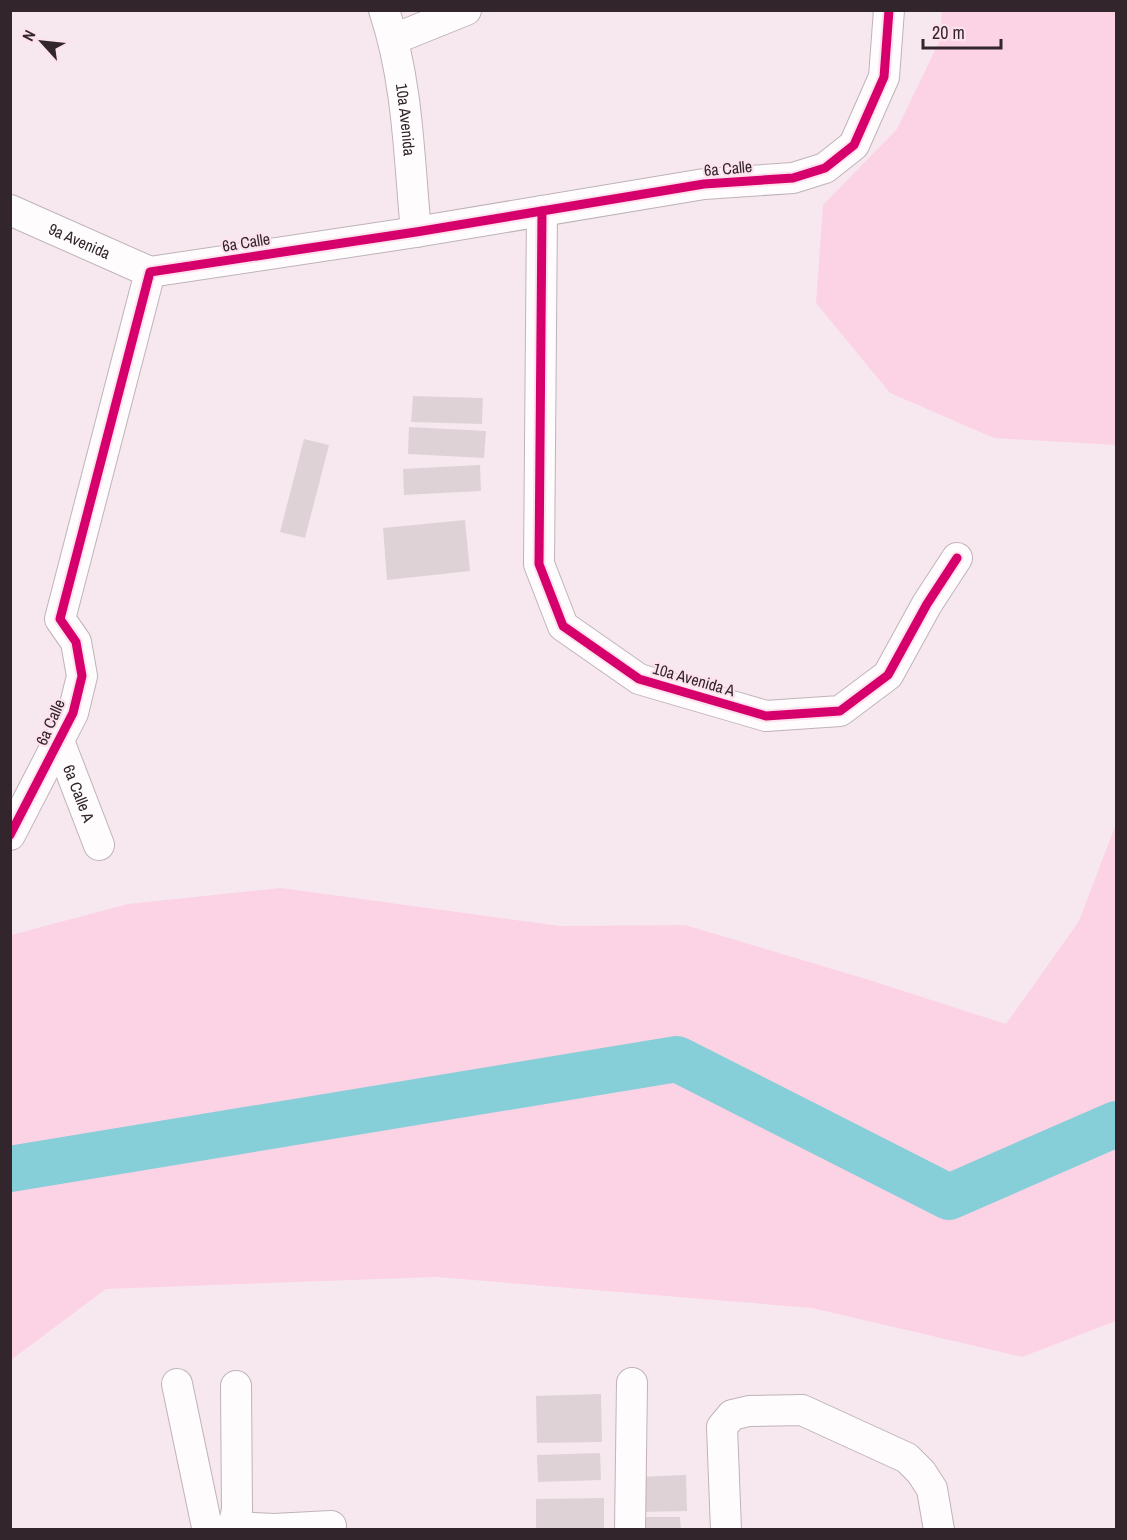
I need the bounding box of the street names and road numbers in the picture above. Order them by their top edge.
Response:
street label: 10a Avenida [391,82,421,157]
street label: 6a Calle [703,155,753,181]
street label: 9a Avenida [45,217,115,264]
street label: 6a Calle [221,227,271,257]
street label: 10a Avenida A [650,657,738,701]
street label: 6a Calle [30,696,70,748]
street label: 6a Calle A [58,761,100,825]

